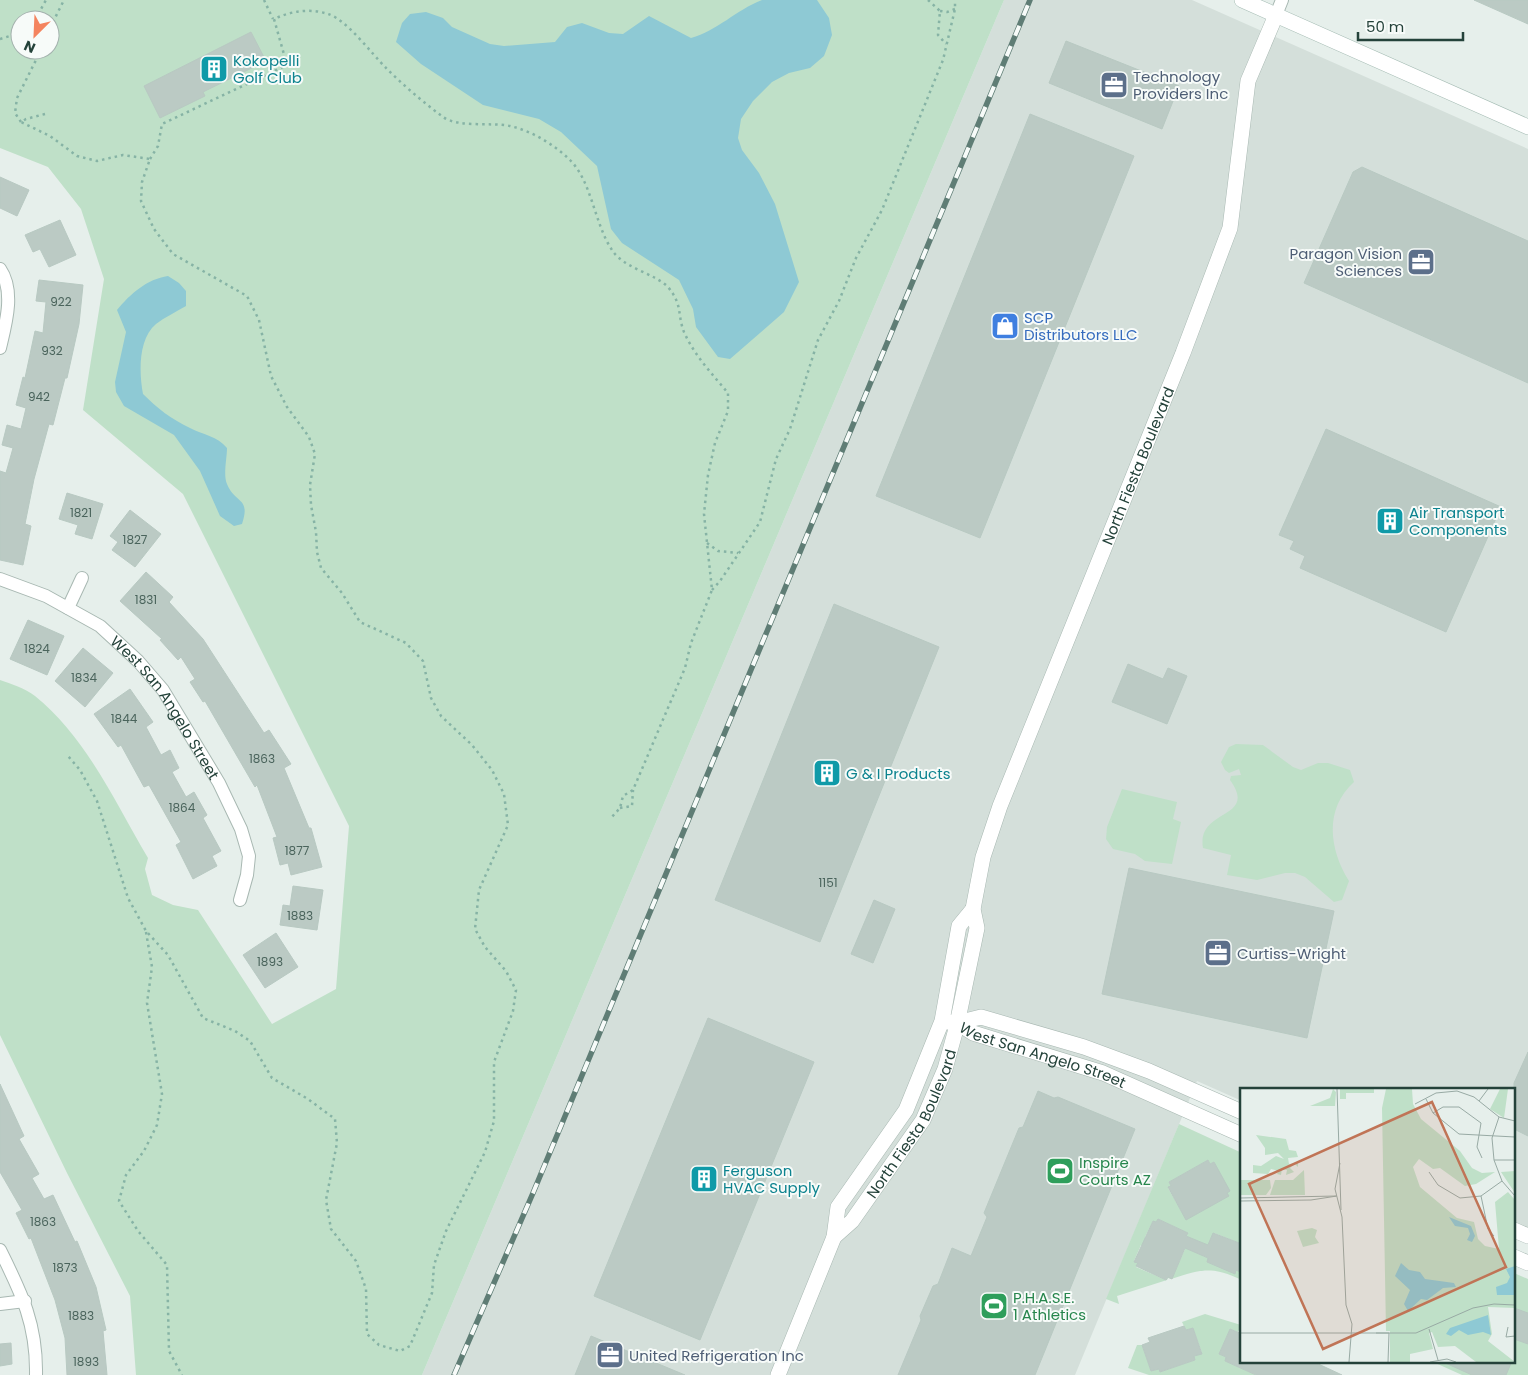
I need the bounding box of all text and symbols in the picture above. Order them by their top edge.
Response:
north arrow [10,10,60,60]
scale bar [1358,10,1463,42]
text: 50 m [1366,16,1404,37]
text: N [21,36,39,58]
place label: Kokopelli Golf Club [233,50,302,88]
building icon: Kokopelli Golf Club [199,54,229,84]
place label: Technology Providers Inc [1133,66,1228,104]
office icon: Technology Providers Inc [1099,70,1129,100]
place label: Paragon Vision Sciences [1290,243,1402,281]
office icon: Paragon Vision Sciences [1406,247,1436,277]
house number: 922 [50,293,72,310]
place label: SCP Distributors LLC [1024,307,1138,345]
shop icon: SCP Distributors LLC [990,311,1020,341]
house number: 932 [41,342,63,359]
street label: North Fiesta Boulevard [1096,383,1179,548]
house number: 942 [28,388,50,405]
place label: Air Transport Components [1409,502,1507,540]
house number: 1821 [70,504,92,521]
building icon: Air Transport Components [1375,506,1405,536]
house number: 1827 [123,531,148,548]
house number: 1831 [135,591,157,608]
street label: West San Angelo Street [106,630,225,783]
house number: 1824 [24,640,50,657]
house number: 1834 [71,669,97,686]
house number: 1844 [111,710,138,727]
house number: 1863 [249,750,275,767]
building icon: G & I Products [812,758,842,788]
place label: G & I Products [846,763,951,784]
house number: 1864 [169,799,196,816]
house number: 1877 [285,842,310,859]
house number: 1151 [818,874,838,891]
house number: 1883 [287,907,313,924]
office icon: Curtiss-Wright [1203,938,1233,968]
place label: Curtiss-Wright [1237,943,1346,964]
house number: 1893 [257,953,283,970]
street label: West San Angelo Street [956,1017,1129,1092]
street label: North Fiesta Boulevard [861,1047,960,1202]
inset map [1240,1088,1516,1362]
place label: Inspire Courts AZ [1079,1152,1151,1190]
sports icon: Inspire Courts AZ [1045,1156,1075,1186]
place label: Ferguson HVAC Supply [723,1160,821,1198]
building icon: Ferguson HVAC Supply [689,1164,719,1194]
house number: 1863 [30,1213,56,1230]
house number: 1873 [52,1259,78,1276]
place label: P.H.A.S.E. 1 Athletics [1013,1287,1086,1325]
sports icon: P.H.A.S.E. 1 Athletics [979,1291,1009,1321]
house number: 1883 [68,1307,94,1324]
office icon: United Refrigeration Inc [595,1340,625,1370]
place label: United Refrigeration Inc [629,1345,804,1366]
house number: 1893 [73,1353,99,1370]

